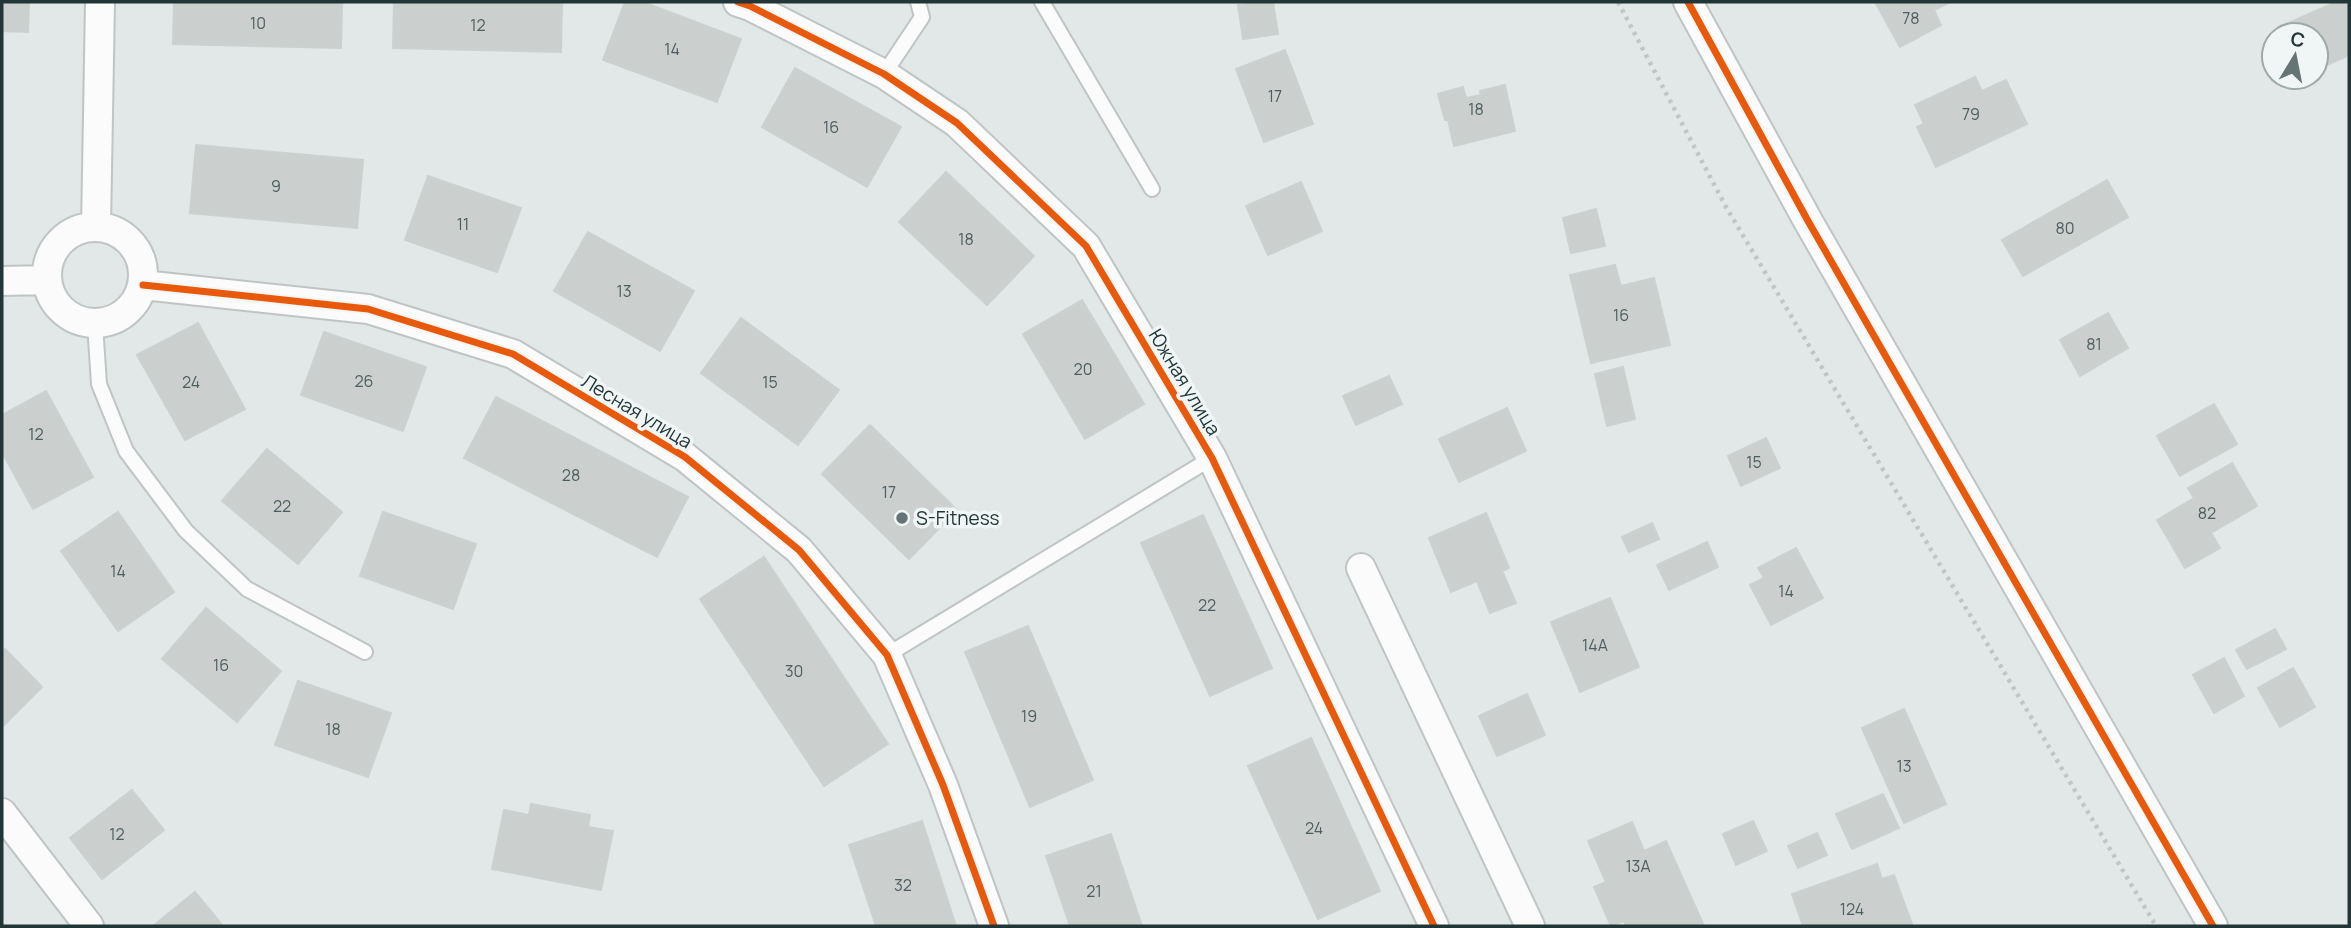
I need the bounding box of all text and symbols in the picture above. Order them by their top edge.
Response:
house number: 78 [1902,7,1920,29]
house number: 10 [250,12,266,34]
house number: 12 [470,14,486,36]
north arrow [2260,21,2330,91]
text: С [2289,25,2307,53]
house number: 14 [664,38,680,60]
house number: 17 [1268,85,1282,107]
house number: 18 [1468,98,1484,120]
house number: 79 [1962,103,1980,125]
house number: 16 [823,116,839,138]
house number: 9 [271,175,281,197]
house number: 11 [457,213,469,235]
house number: 80 [2055,217,2075,239]
house number: 18 [958,228,974,250]
house number: 13 [616,280,632,302]
house number: 16 [1613,304,1629,326]
street label: Южная улица [1143,324,1227,440]
house number: 81 [2086,333,2102,355]
house number: 20 [1074,358,1092,380]
street label: Лесная улица [577,368,697,454]
house number: 26 [354,370,374,392]
house number: 24 [182,371,200,393]
house number: 15 [762,371,778,393]
house number: 12 [28,423,44,445]
house number: 15 [1746,451,1762,473]
house number: 28 [562,464,580,486]
house number: 17 [882,481,896,503]
house number: 22 [273,495,291,517]
house number: 82 [2198,502,2216,524]
place label: S-Fitness [916,505,1000,531]
marker: S-Fitness [894,510,910,526]
house number: 14 [110,560,126,582]
house number: 14 [1778,580,1794,602]
house number: 22 [1198,594,1216,616]
house number: 14А [1582,634,1608,656]
house number: 16 [213,654,229,676]
house number: 30 [785,660,803,682]
house number: 19 [1021,705,1037,727]
house number: 18 [325,718,341,740]
house number: 13 [1896,755,1912,777]
house number: 24 [1305,817,1323,839]
house number: 12 [109,823,125,845]
house number: 13А [1625,855,1651,877]
house number: 32 [894,874,912,896]
house number: 21 [1086,880,1102,902]
house number: 124 [1840,898,1864,920]

